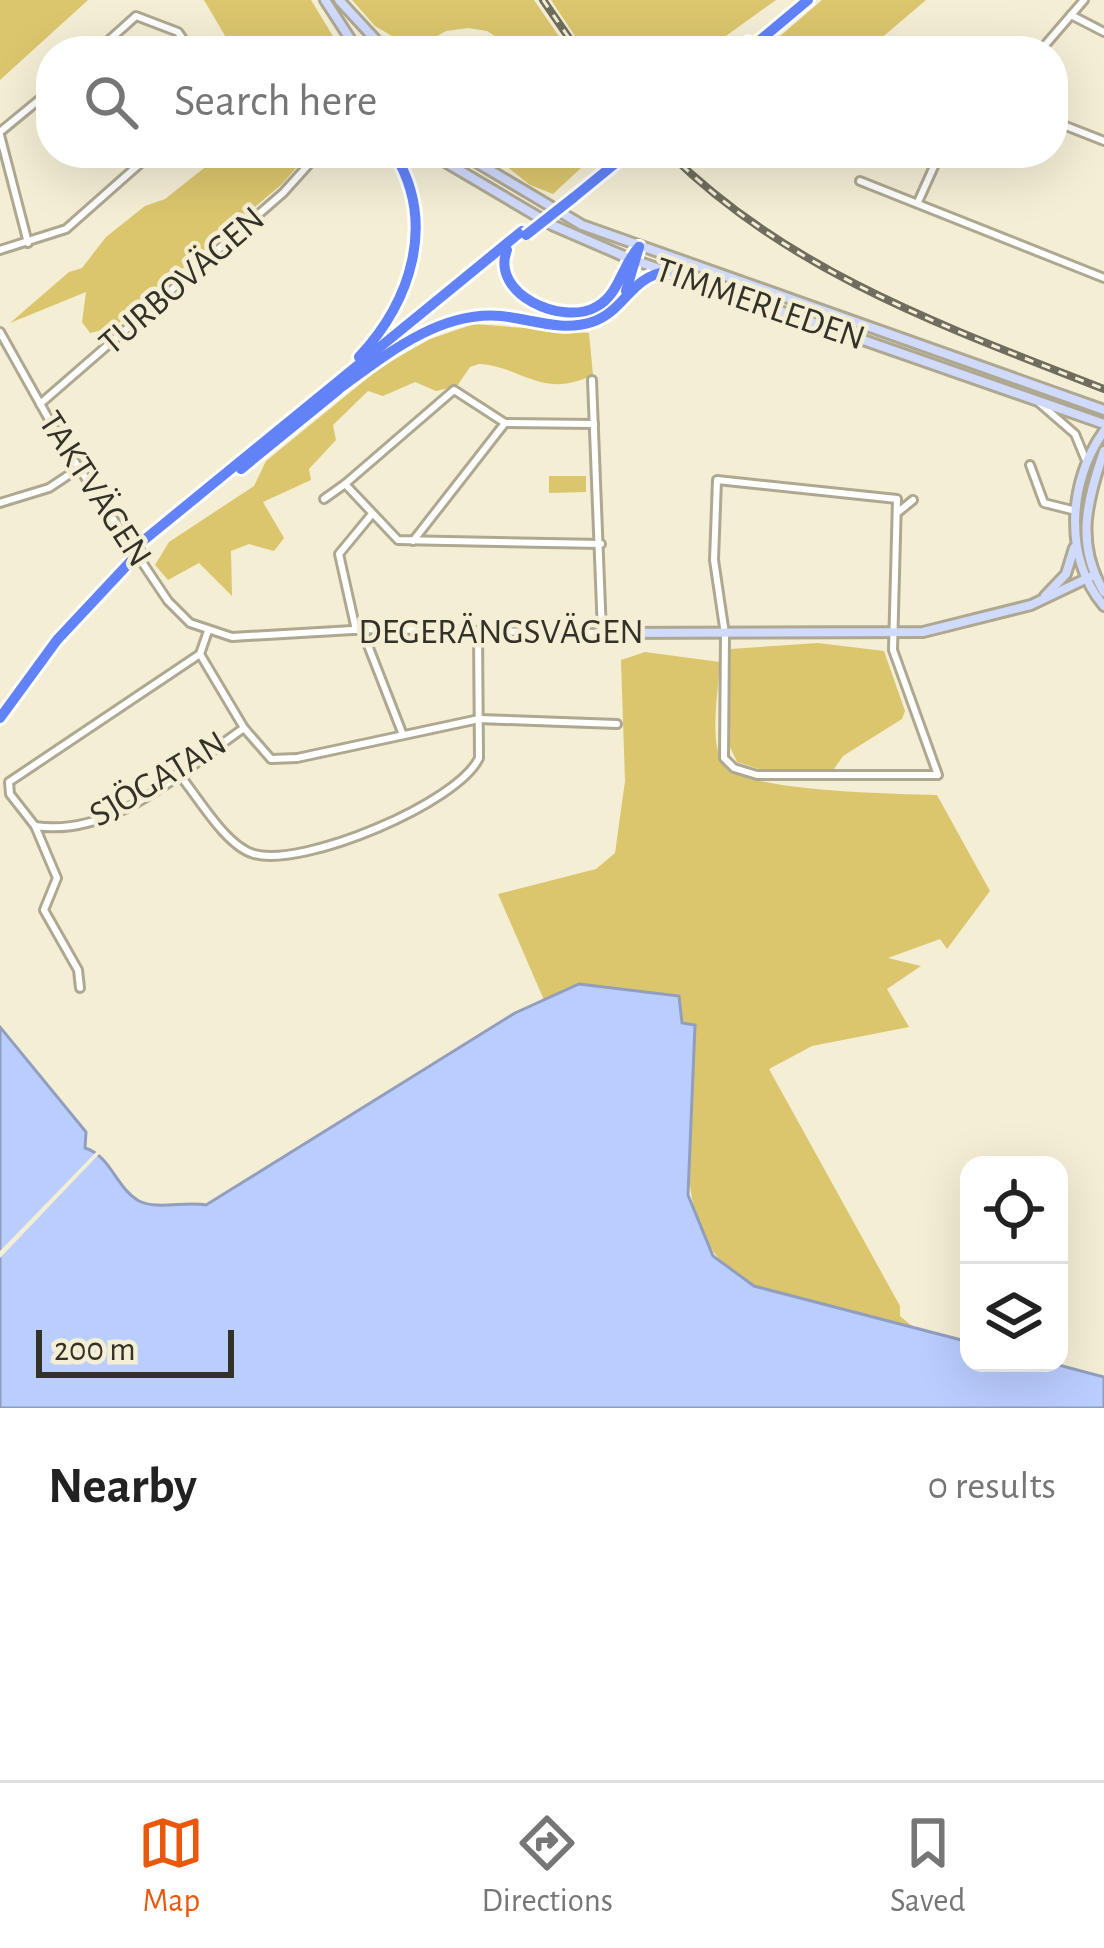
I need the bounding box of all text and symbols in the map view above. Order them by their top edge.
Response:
search box [36,36,1068,168]
icon: search [78,69,144,135]
text: Search here [174,79,377,124]
street label: TURBOVÄGEN [91,199,271,362]
street label: TIMMERLEDEN [651,251,869,357]
street label: TAKTVÄGEN [32,404,160,573]
street label: DEGERÄNGSVÄGEN [358,612,644,650]
street label: SJÖGATAN [83,723,232,834]
map controls [960,1156,1068,1372]
button: locate [960,1156,1068,1264]
button: layers [960,1264,1068,1372]
scale bar [36,1324,234,1377]
text: 200 m [54,1334,136,1367]
text: Nearby [48,1461,197,1512]
text: 0 results [928,1467,1056,1506]
tab: Map [138,1810,204,1922]
tab: Directions [481,1810,613,1922]
tab: Saved [890,1810,965,1922]

